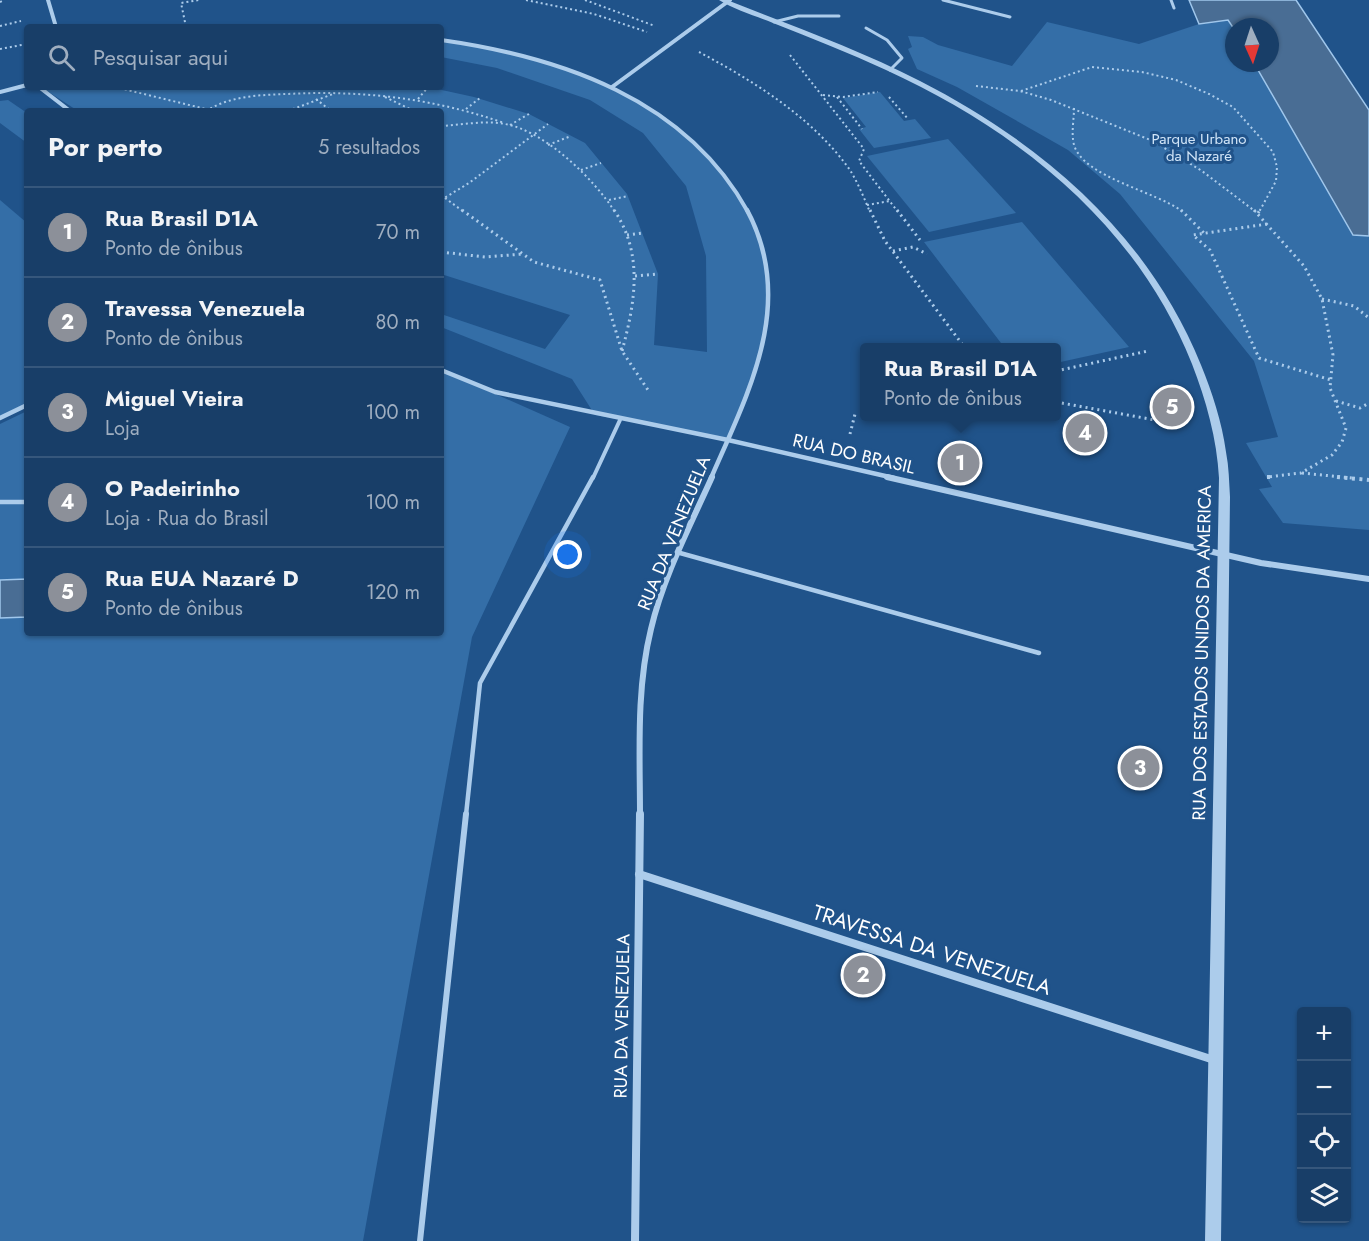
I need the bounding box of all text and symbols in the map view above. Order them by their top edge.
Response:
north arrow [1225,18,1279,72]
search box [24,24,444,90]
icon: search [45,41,78,74]
text: Pesquisar aqui [93,41,228,73]
text: Por perto [48,128,162,166]
park label: Parque Urbano da Nazaré [1152,128,1246,167]
text: 5 resultados [318,133,420,162]
text: Rua Brasil D1A [105,202,258,234]
text: 1 [62,218,73,247]
text: 70 m [376,218,420,247]
text: Ponto de ônibus [105,234,243,263]
text: Travessa Venezuela [105,292,305,324]
text: 2 [61,308,74,337]
text: 80 m [375,308,420,337]
text: Ponto de ônibus [105,324,243,353]
popup [860,343,1061,421]
text: Rua Brasil D1A [884,352,1037,384]
text: Miguel Vieira [105,382,244,414]
text: Ponto de ônibus [884,384,1022,413]
pin: 5 [1152,384,1192,430]
text: 3 [61,398,74,427]
text: 100 m [365,398,420,427]
pin: 4 [1066,410,1104,456]
text: Loja [105,414,140,443]
street label: RUA DO BRASIL [790,427,918,481]
pin: 1 [940,440,980,486]
street label: RUA DA VENEZUELA [631,452,717,614]
text: O Padeirinho [105,472,240,504]
street label: RUA DOS ESTADOS UNIDOS DA AMERICA [1186,485,1218,821]
text: 4 [61,488,74,517]
text: 100 m [365,488,420,517]
text: Loja · Rua do Brasil [105,504,269,533]
your location [553,540,582,569]
text: Rua EUA Nazaré D [105,562,299,594]
text: 5 [61,578,74,607]
text: 120 m [366,578,420,607]
text: Ponto de ônibus [105,594,243,623]
pin: 3 [1120,746,1160,790]
street label: TRAVESSA DA VENEZUELA [809,897,1055,1003]
street label: RUA DA VENEZUELA [608,933,636,1099]
pin: 2 [844,952,882,998]
map controls [1297,1007,1351,1223]
button: + [1297,1007,1351,1061]
button: − [1297,1061,1351,1115]
button: locate [1297,1115,1351,1169]
button: layers [1297,1169,1351,1223]

